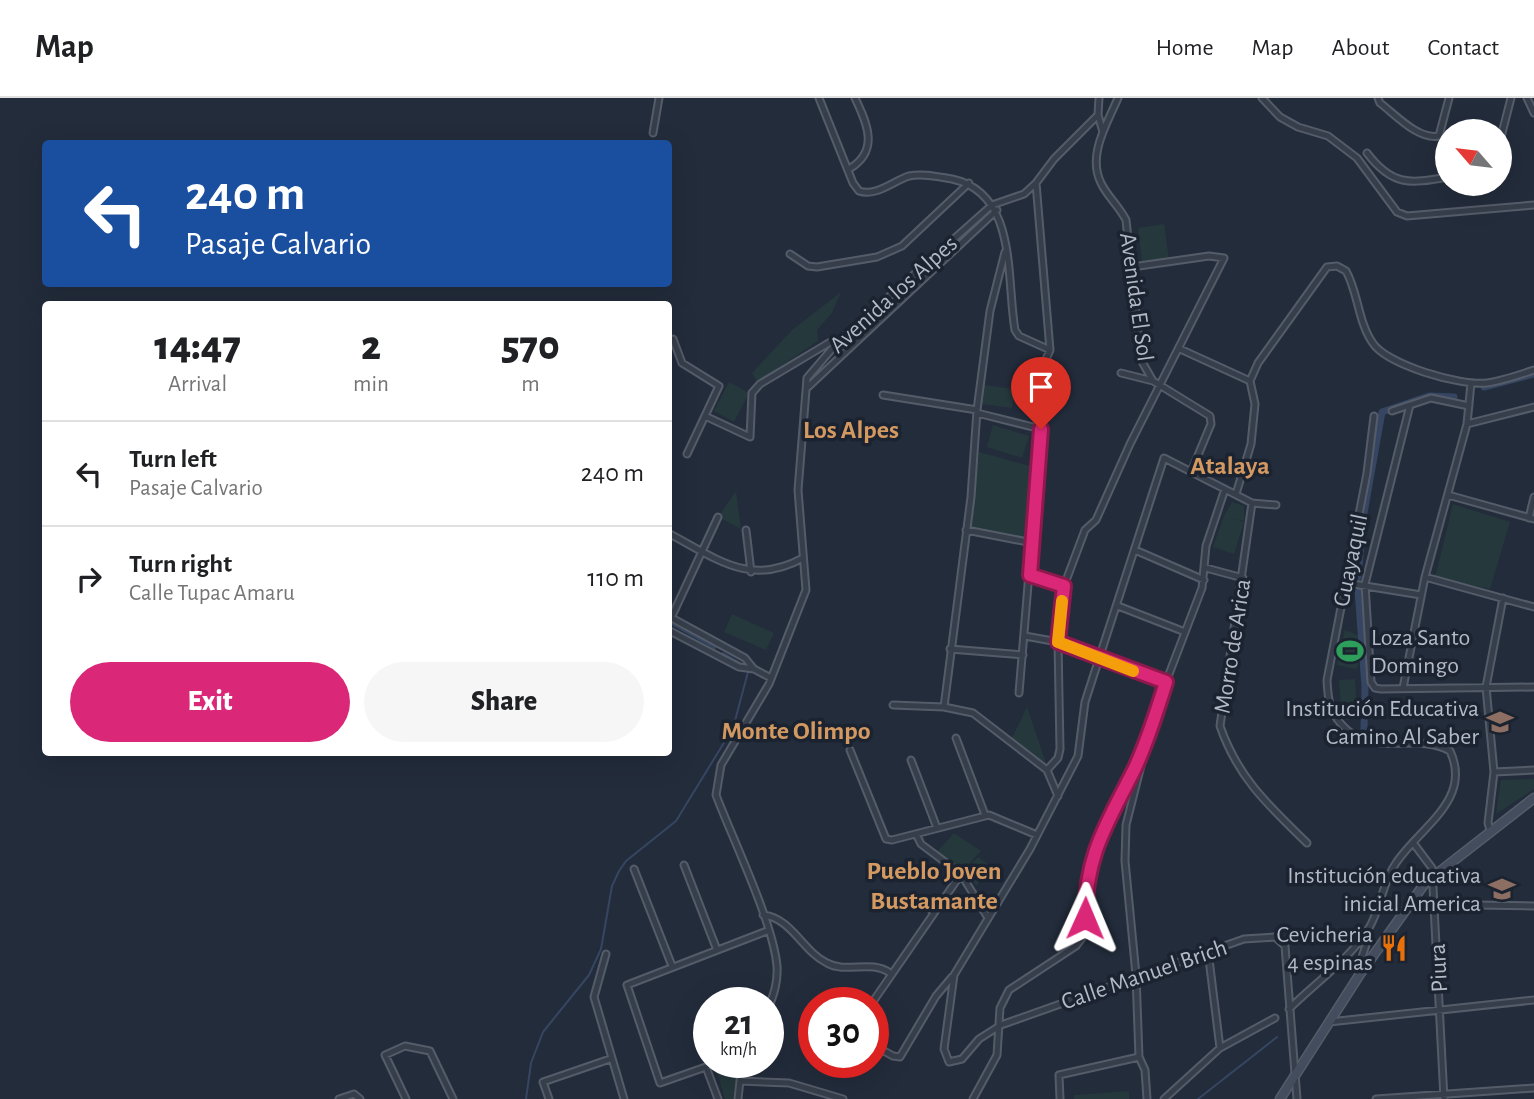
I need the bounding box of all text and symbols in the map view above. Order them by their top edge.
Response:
text: Map [35,31,94,64]
text: Home [1156,36,1214,60]
text: Map [1252,36,1294,60]
text: About [1332,36,1389,60]
text: Contact [1427,36,1499,60]
north arrow [1435,119,1512,196]
map controls [1435,119,1512,196]
icon: left [70,168,161,259]
text: 240 m [185,170,305,219]
text: Pasaje Calvario [185,228,371,260]
street label: Avenida los Alpes [825,231,962,358]
street label: Avenida El Sol [1115,231,1157,363]
text: 14:47 [154,325,241,367]
text: 2 [361,325,381,367]
text: 570 [501,325,560,367]
pin [1011,357,1071,429]
icon: arrive [1022,368,1060,406]
text: Arrival [168,373,227,396]
text: min [353,373,389,396]
text: m [521,373,540,396]
district label: Los Alpes [803,417,899,443]
text: Turn left [129,446,217,472]
district label: Atalaya [1190,453,1270,479]
icon: left [70,455,108,493]
text: 240 m [581,460,644,486]
text: Pasaje Calvario [129,477,263,500]
street label: Guayaquil [1329,512,1372,609]
text: Turn right [129,551,232,577]
icon: right [70,560,108,598]
text: 110 m [587,565,644,591]
street label: Morro de Arica [1211,577,1255,715]
text: Calle Tupac Amaru [129,582,295,605]
place label: Loza Santo Domingo [1371,626,1470,678]
sports icon: Loza Santo Domingo [1335,636,1365,666]
button: Exit [70,662,350,742]
button: Share [364,662,644,742]
place label: Institución Educativa Camino Al Saber [1285,697,1479,749]
school or university icon: Institución Educativa Camino Al Saber [1485,707,1515,737]
district label: Monte Olimpo [721,718,871,744]
district label: Pueblo Joven Bustamante [866,858,1002,914]
place label: Institución educativa inicial America [1287,864,1481,916]
school or university icon: Institución educativa inicial America [1487,874,1517,904]
position arrow [1048,881,1122,955]
place label: Cevicheria 4 espinas [1277,923,1373,975]
restaurant icon: Cevicheria 4 espinas [1379,933,1409,963]
street label: Calle Manuel Brich [1058,935,1230,1015]
street label: Piura [1426,943,1452,993]
speed limit sign: 30 [798,987,889,1078]
text: 21 [724,1006,753,1041]
text: km/h [720,1041,757,1059]

